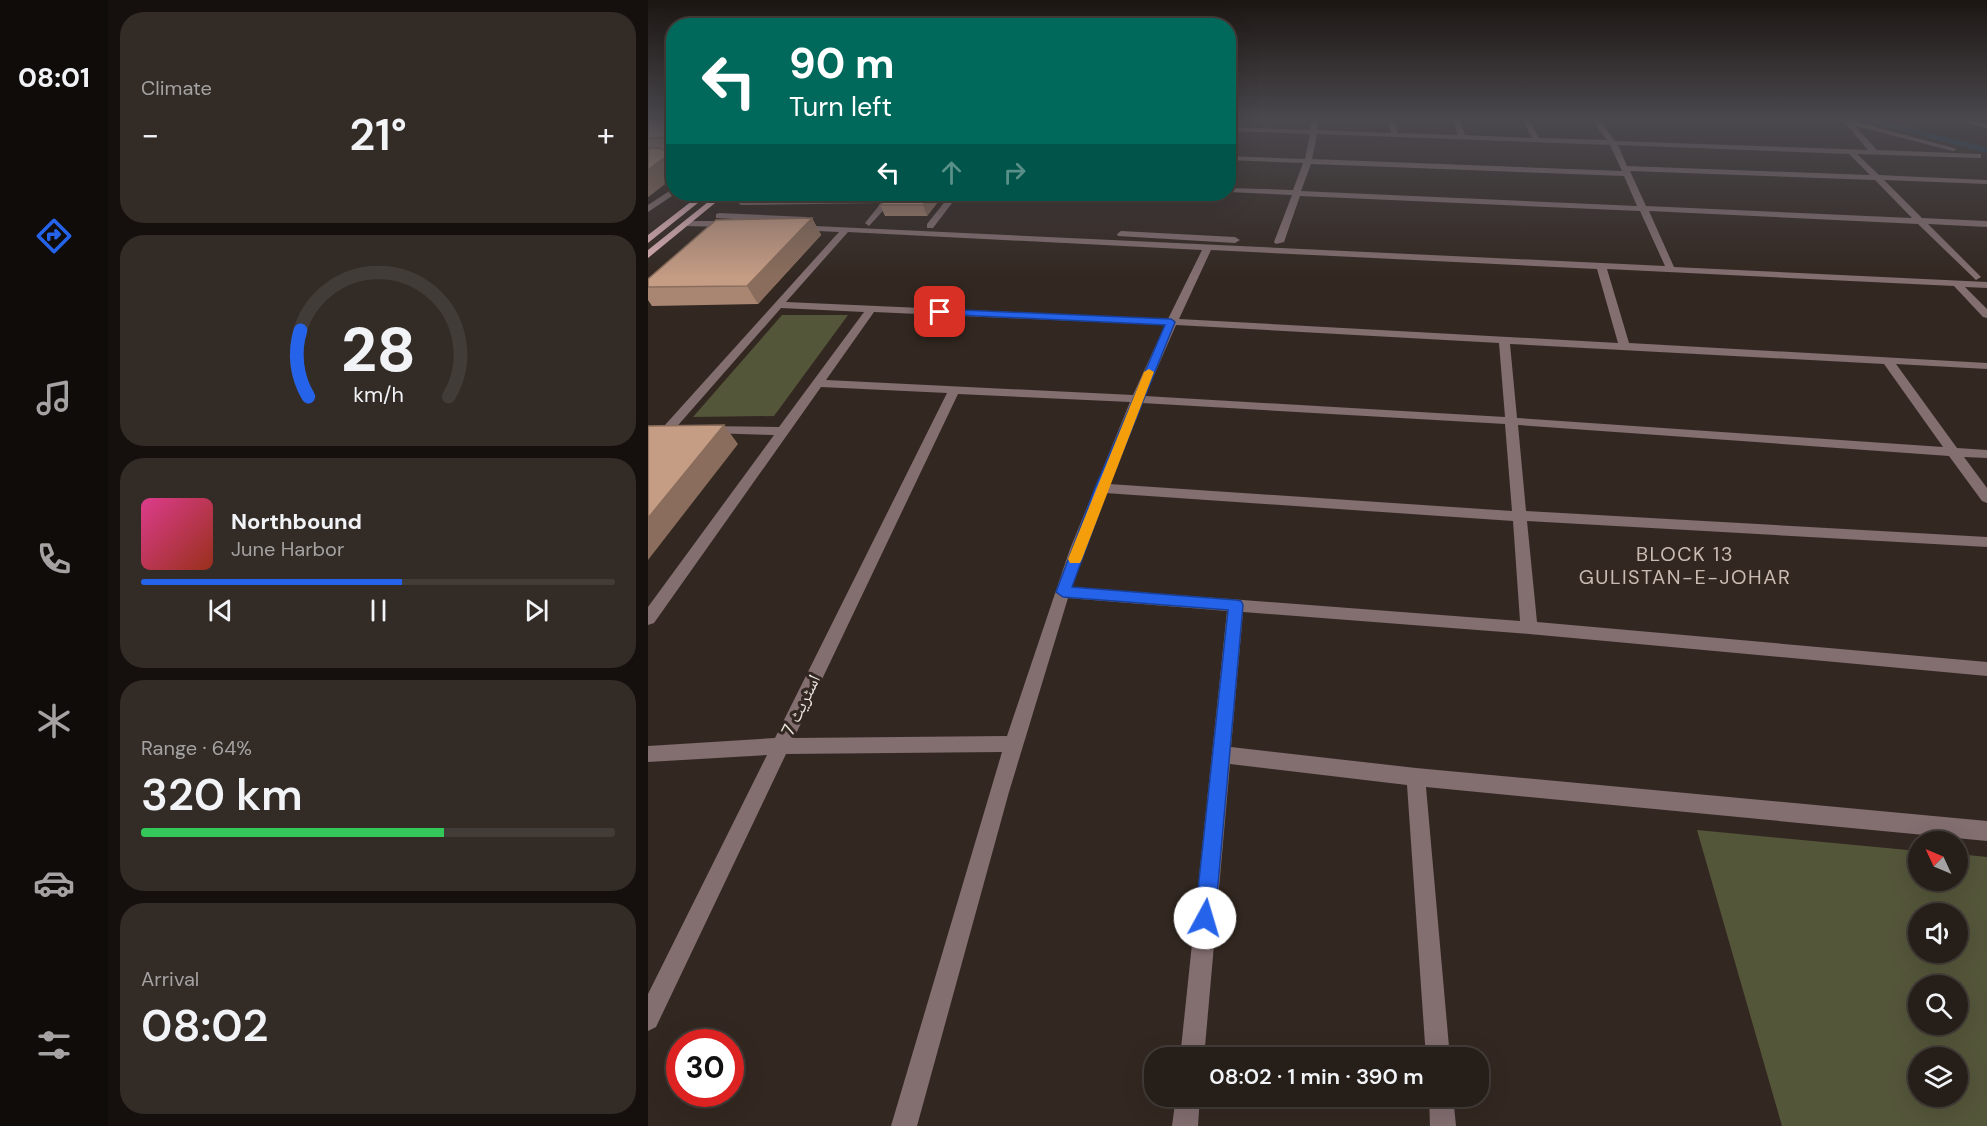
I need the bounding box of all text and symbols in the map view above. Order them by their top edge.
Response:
text: 90 m [789,36,895,91]
icon: left [690,42,768,120]
text: 08:01 [18,60,90,95]
text: Climate [141,75,212,101]
text: Turn left [789,89,892,124]
text: 21° [349,105,407,164]
text: − [141,113,159,156]
text: + [597,113,615,156]
icon: left [872,156,905,189]
icon: ahead [935,156,968,189]
icon: right [998,156,1031,189]
icon: directions [33,215,75,257]
pin [914,286,965,337]
icon: arrive [923,295,956,328]
text: 28 [340,309,416,390]
icon: music [33,377,75,419]
text: km/h [353,382,403,410]
text: Northbound [231,507,362,536]
text: June Harbor [231,536,344,562]
icon: phone [33,538,75,580]
district label: BLOCK 13 GULISTAN-E-JOHAR [1579,541,1791,590]
icon: previous [204,594,237,627]
icon: pause [362,594,395,627]
icon: next [520,594,553,627]
street label: اسٹریٹ 7 [776,670,826,740]
icon: climate [33,700,75,742]
text: Range · 64% [141,735,252,761]
text: 320 km [141,765,303,824]
north arrow [1908,831,1968,891]
map controls [1908,831,1968,1107]
icon: car [33,862,75,904]
position arrow [1173,886,1237,950]
button: sound [1908,903,1968,963]
text: Arrival [141,966,199,992]
button: search [1908,975,1968,1035]
text: 08:02 [141,996,268,1055]
icon: filters [33,1024,75,1066]
speed limit sign: 30 [666,1029,744,1107]
button: layers [1908,1047,1968,1107]
text: 08:02 · 1 min · 390 m [1209,1062,1424,1091]

